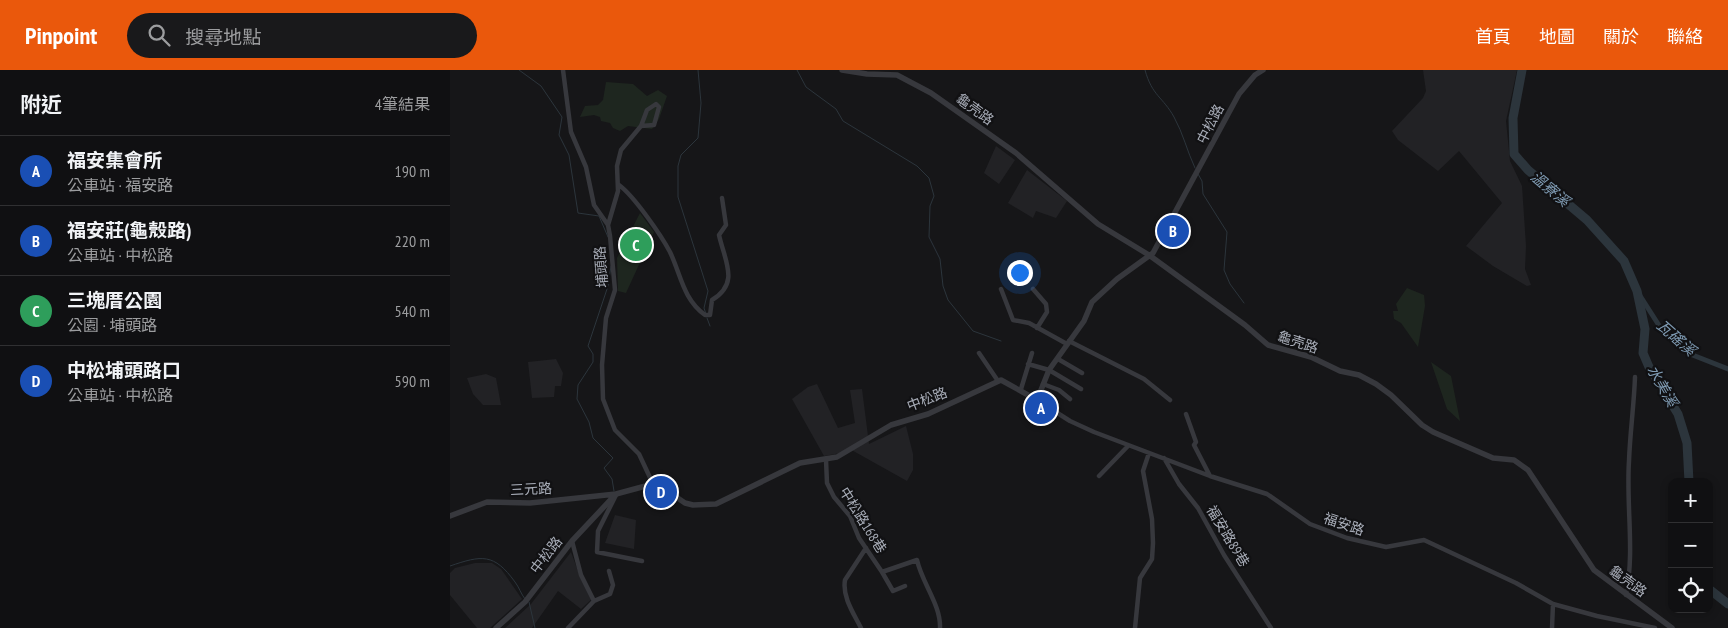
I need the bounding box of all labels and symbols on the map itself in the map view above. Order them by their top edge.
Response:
street label: 龜壳路 [953,89,997,129]
street label: 中松路 [1192,101,1228,147]
water label: 溫寮溪 [1527,167,1575,212]
pin: B [1157,212,1189,250]
pin: C [620,226,652,264]
street label: 埔頭路 [591,245,611,289]
your location [1007,260,1033,286]
water label: 瓦磘溪 [1653,316,1701,361]
street label: 龜壳路 [1275,327,1321,357]
water label: 水美溪 [1643,362,1683,412]
street label: 中松路 [904,383,950,415]
pin: A [1025,389,1057,427]
pin: D [645,473,677,511]
street label: 三元路 [510,479,552,499]
street label: 中松路168巷 [836,483,890,557]
street label: 福安路89巷 [1203,502,1253,570]
street label: 福安路 [1321,509,1367,539]
street label: 中松路 [526,533,566,577]
street label: 龜壳路 [1606,561,1650,601]

